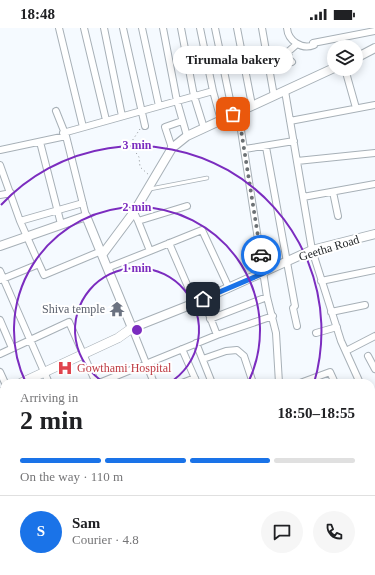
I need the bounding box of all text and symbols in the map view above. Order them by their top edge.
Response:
text: 18:48 [20,6,55,22]
map controls [327,40,363,76]
button: layers [327,40,363,76]
callout: Tirumala bakery [173,46,293,74]
text: Tirumala bakery [186,52,280,67]
pin [216,97,250,131]
icon: bag [222,103,244,125]
text: 3 min [122,138,152,152]
text: 2 min [122,200,152,214]
street label: Geetha Road [297,232,361,264]
courier [241,235,281,275]
icon: car [250,244,272,266]
text: 1 min [122,261,152,275]
pin [186,282,220,316]
icon: home [192,288,214,310]
temple icon: Shiva temple [108,300,126,318]
place label: Shiva temple [42,302,105,316]
centre of rings [130,323,144,337]
hospital icon: Gowthami Hospital [56,359,74,377]
place label: Gowthami Hospital [77,361,172,375]
text: Arriving in [20,390,78,405]
text: 18:50–18:55 [278,405,355,421]
text: 2 min [20,406,83,435]
text: On the way · 110 m [20,469,123,484]
button: chat [261,511,303,553]
button: phone [313,511,355,553]
text: Sam [72,515,100,531]
text: S [37,523,45,539]
text: Courier · 4.8 [72,532,139,547]

